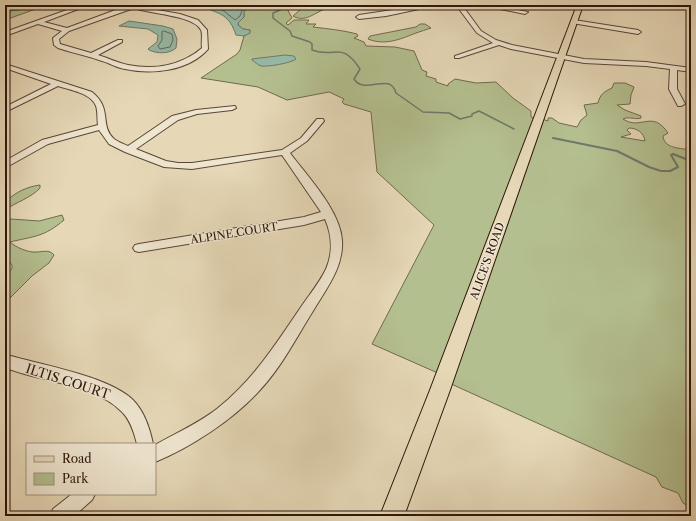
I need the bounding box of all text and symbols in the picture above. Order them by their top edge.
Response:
street label: ALPINE COURT [188,219,279,247]
street label: ALICE'S ROAD [466,220,507,302]
street label: ILTIS COURT [24,360,112,402]
legend [26,443,156,495]
text: Road [62,451,92,466]
text: Park [62,471,89,486]

